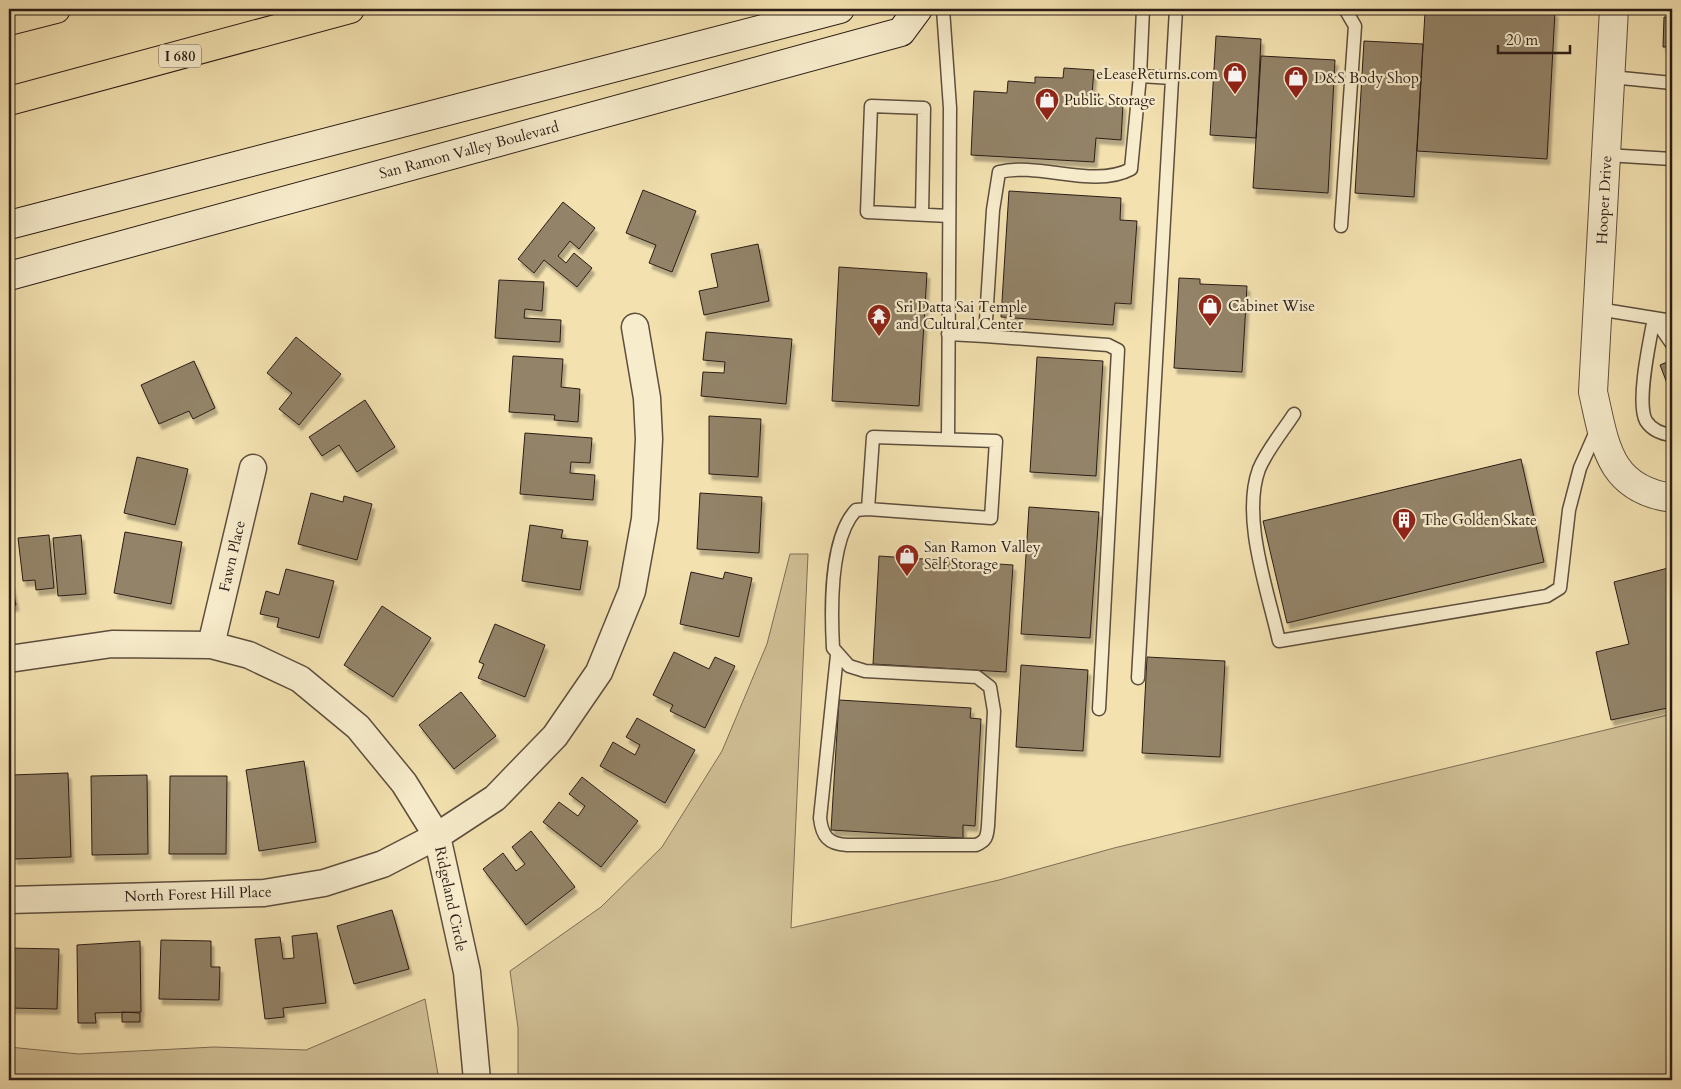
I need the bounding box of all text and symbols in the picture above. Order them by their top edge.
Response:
scale bar [1498,22,1571,54]
text: 20 m [1506,30,1538,50]
road number: I 680 [159,44,201,68]
shop icon: eLeaseReturns.com [1222,61,1248,95]
place label: eLeaseReturns.com [1096,64,1218,84]
shop icon: D&S Body Shop [1283,65,1309,99]
place label: D&S Body Shop [1314,68,1419,88]
shop icon: Public Storage [1034,87,1060,121]
place label: Public Storage [1064,90,1156,110]
street label: San Ramon Valley Boulevard [377,116,561,184]
street label: Hooper Drive [1592,155,1616,245]
shop icon: Cabinet Wise [1197,293,1223,327]
place label: Cabinet Wise [1228,296,1315,316]
place label: Sri Datta Sai Temple and Cultural Center [896,297,1027,334]
temple icon: Sri Datta Sai Temple and Cultural Center [866,303,892,337]
building icon: The Golden Skate [1391,507,1417,541]
place label: The Golden Skate [1422,510,1537,530]
street label: Fawn Place [214,518,250,594]
place label: San Ramon Valley Self Storage [924,537,1041,574]
shop icon: San Ramon Valley Self Storage [894,543,920,577]
street label: Ridgeland Circle [430,844,472,954]
street label: North Forest Hill Place [124,881,272,907]

